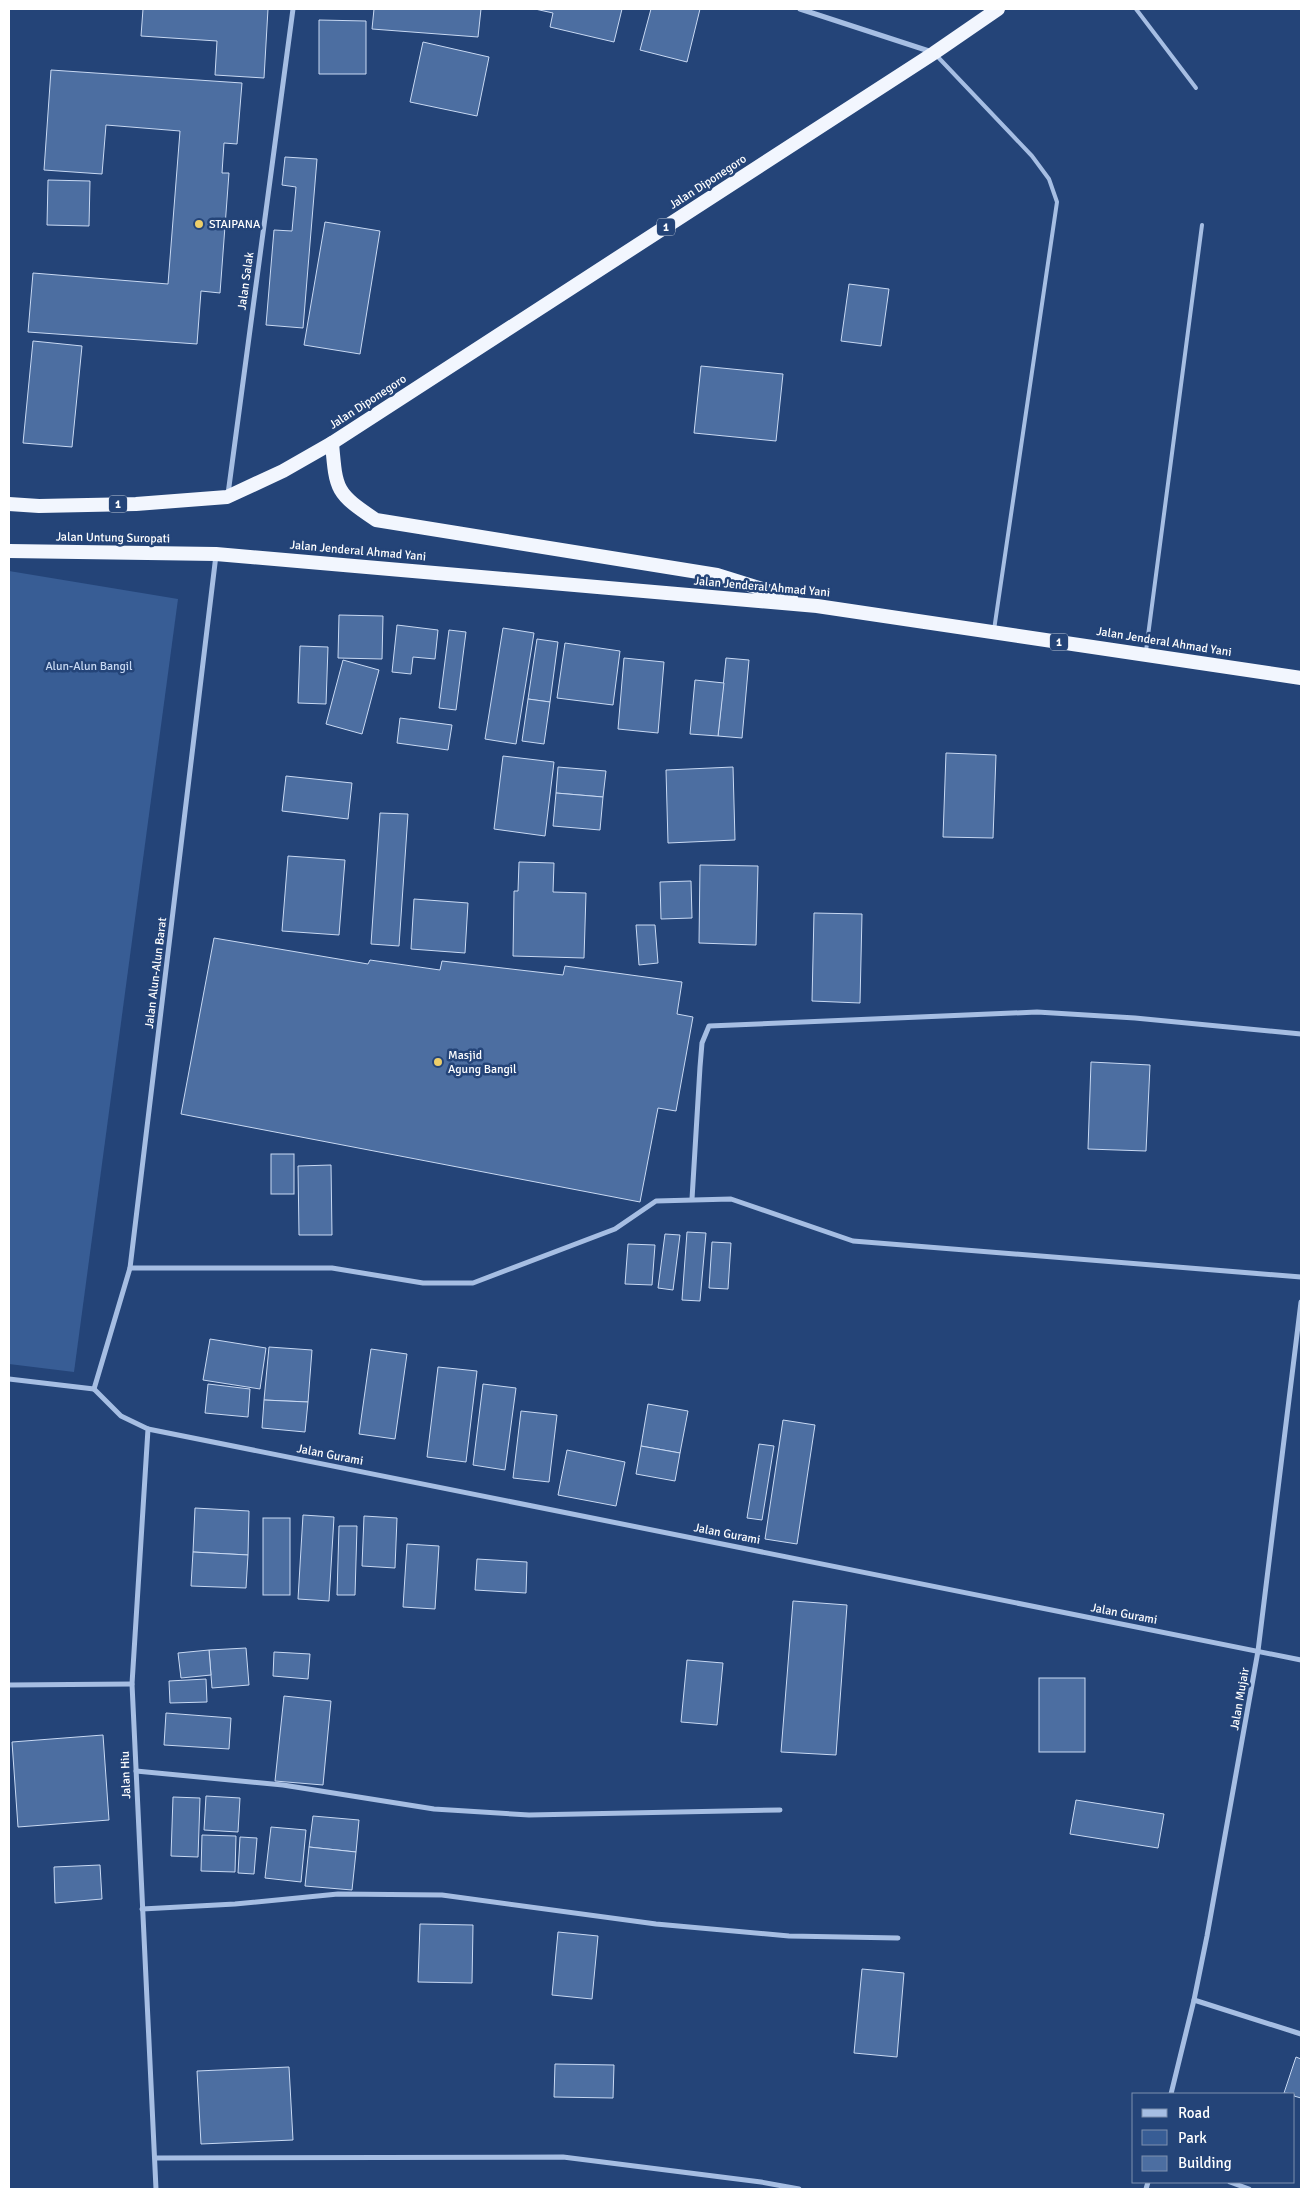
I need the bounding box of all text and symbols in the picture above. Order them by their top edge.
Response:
street label: Jalan Diponegoro [667,151,749,213]
place label: STAIPANA [209,217,261,232]
marker: STAIPANA [193,218,205,230]
road number: 1 [657,218,675,236]
street label: Jalan Salak [235,251,257,311]
street label: Jalan Diponegoro [327,371,409,433]
road number: 1 [109,496,127,512]
street label: Jalan Untung Suropati [56,530,170,546]
street label: Jalan Jenderal Ahmad Yani [289,538,427,564]
street label: Jalan Jenderal Ahmad Yani [693,574,831,600]
street label: Jalan Jenderal Ahmad Yani [1095,624,1233,660]
road number: 1 [1050,634,1068,650]
park label: Alun-Alun Bangil [45,659,133,674]
street label: Jalan Alun-Alun Barat [142,916,170,1030]
place label: Masjid Agung Bangil [448,1048,517,1077]
marker: Masjid Agung Bangil [432,1056,444,1068]
street label: Jalan Gurami [295,1441,365,1469]
street label: Jalan Gurami [692,1520,762,1548]
street label: Jalan Gurami [1089,1600,1159,1628]
street label: Jalan Mujair [1227,1666,1253,1731]
street label: Jalan Hiu [118,1751,134,1799]
legend [1132,2093,1295,2183]
text: Road [1178,2104,1210,2122]
text: Park [1178,2129,1207,2147]
text: Building [1178,2154,1232,2172]

